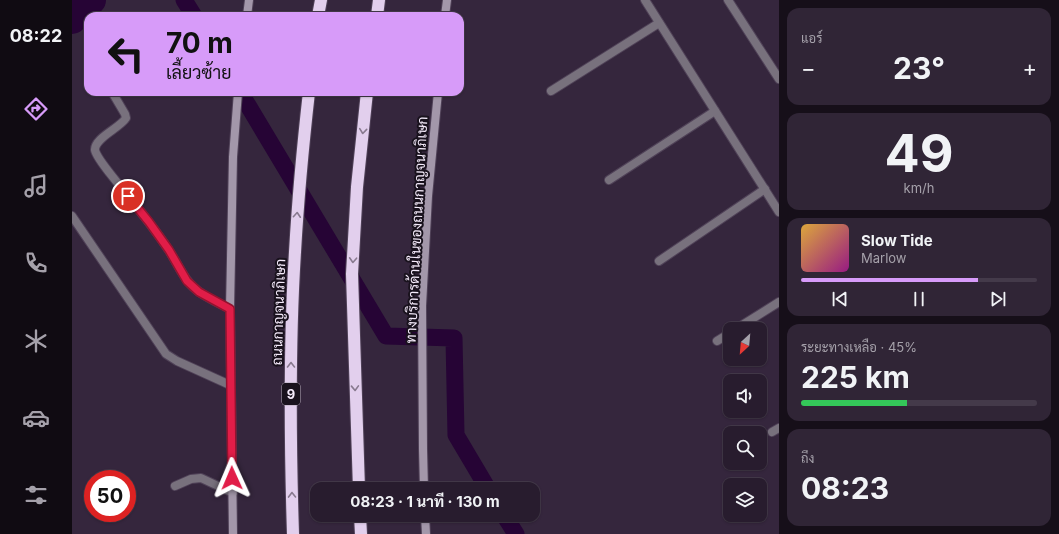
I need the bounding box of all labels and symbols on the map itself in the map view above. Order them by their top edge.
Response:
street label: ทางบริการด้านในของถนนกาญจนาภิเษก [402,116,431,344]
one-way arrow [358,128,367,134]
pin [111,179,145,213]
one-way arrow [293,212,302,218]
one-way arrow [348,257,357,263]
street label: ถนนกาญจนาภิเษก [268,259,289,366]
north arrow [723,322,767,366]
one-way arrow [287,362,295,368]
road number: 9 [282,383,300,405]
one-way arrow [351,385,360,391]
position arrow [211,457,253,499]
speed limit sign: 50 [84,470,136,522]
one-way arrow [287,492,296,498]

